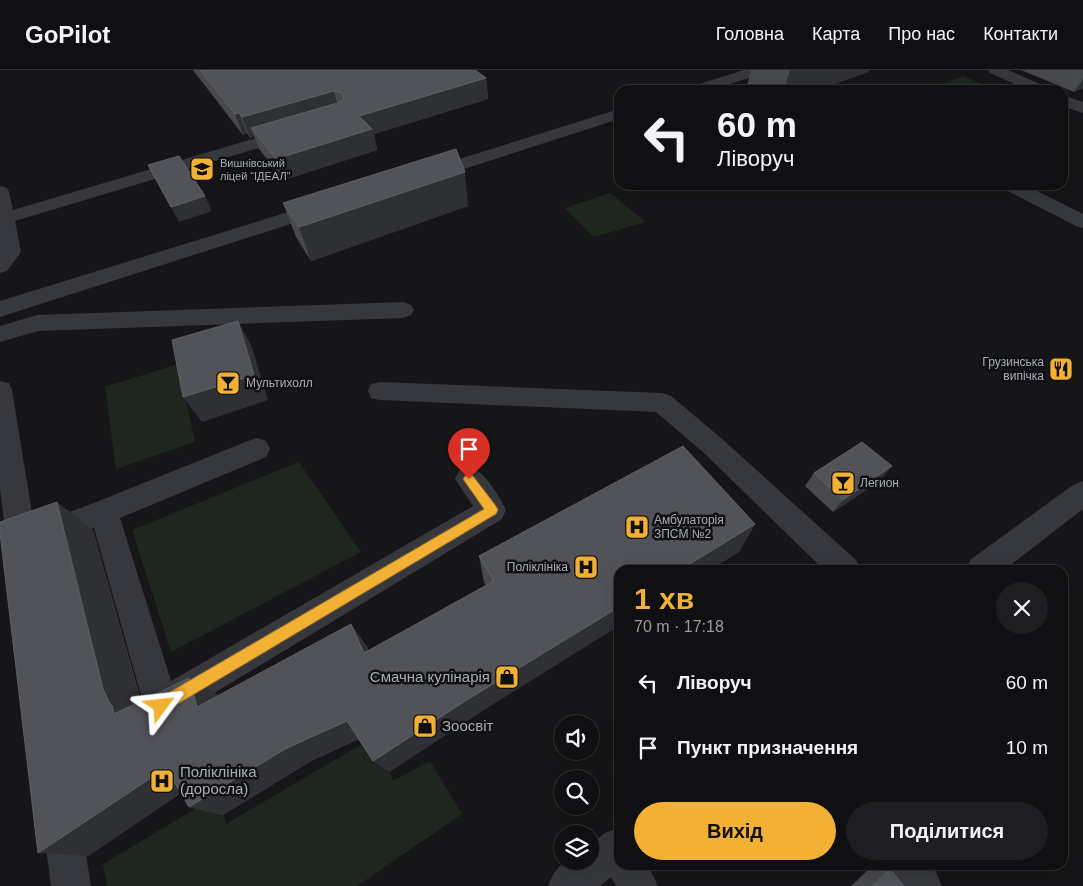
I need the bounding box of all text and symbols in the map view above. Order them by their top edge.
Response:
text: GoPilot [25,21,110,48]
text: Головна [716,24,784,44]
text: Карта [812,24,860,44]
text: Про нас [888,24,955,44]
text: Контакти [983,24,1058,44]
icon: left [634,105,699,170]
text: 60 m [717,105,797,144]
text: Ліворуч [717,146,794,171]
school or university icon: Вишнівський ліцей “ІДЕАЛ” [189,156,215,182]
place label: Вишнівський ліцей “ІДЕАЛ” [220,157,291,182]
place label: Грузинська випічка [982,355,1044,383]
restaurant icon: Грузинська випічка [1048,356,1074,382]
bar icon: Мультихолл [215,370,241,396]
place label: Мультихолл [246,376,313,390]
pin [448,428,490,479]
icon: arrive [455,435,483,463]
bar icon: Легион [830,470,856,496]
place label: Легион [860,476,899,490]
place label: Амбулаторія ЗПСМ №2 [654,513,724,541]
hospital icon: Амбулаторія ЗПСМ №2 [624,514,650,540]
hospital icon: Поліклініка [573,554,599,580]
place label: Поліклініка [507,560,568,574]
text: 1 хв [634,582,694,615]
button: close [996,582,1048,634]
text: 70 m · 17:18 [634,618,724,635]
shop icon: Смачна кулінарія [494,664,520,690]
place label: Смачна кулінарія [370,668,490,685]
icon: left [634,669,662,697]
text: Ліворуч [677,672,752,693]
text: 60 m [1006,672,1048,693]
position arrow [134,679,186,731]
shop icon: Зоосвіт [412,713,438,739]
map controls [554,715,599,870]
button: sound [554,715,599,760]
place label: Зоосвіт [442,717,494,734]
icon: arrive [634,734,662,762]
text: Пункт призначення [677,737,858,758]
text: 10 m [1006,737,1048,758]
place label: Поліклініка (доросла) [180,763,257,797]
hospital icon: Поліклініка (доросла) [149,768,175,794]
button: search [554,770,599,815]
button: Вихід [634,802,836,860]
button: Поділитися [846,802,1048,860]
button: layers [554,825,599,870]

